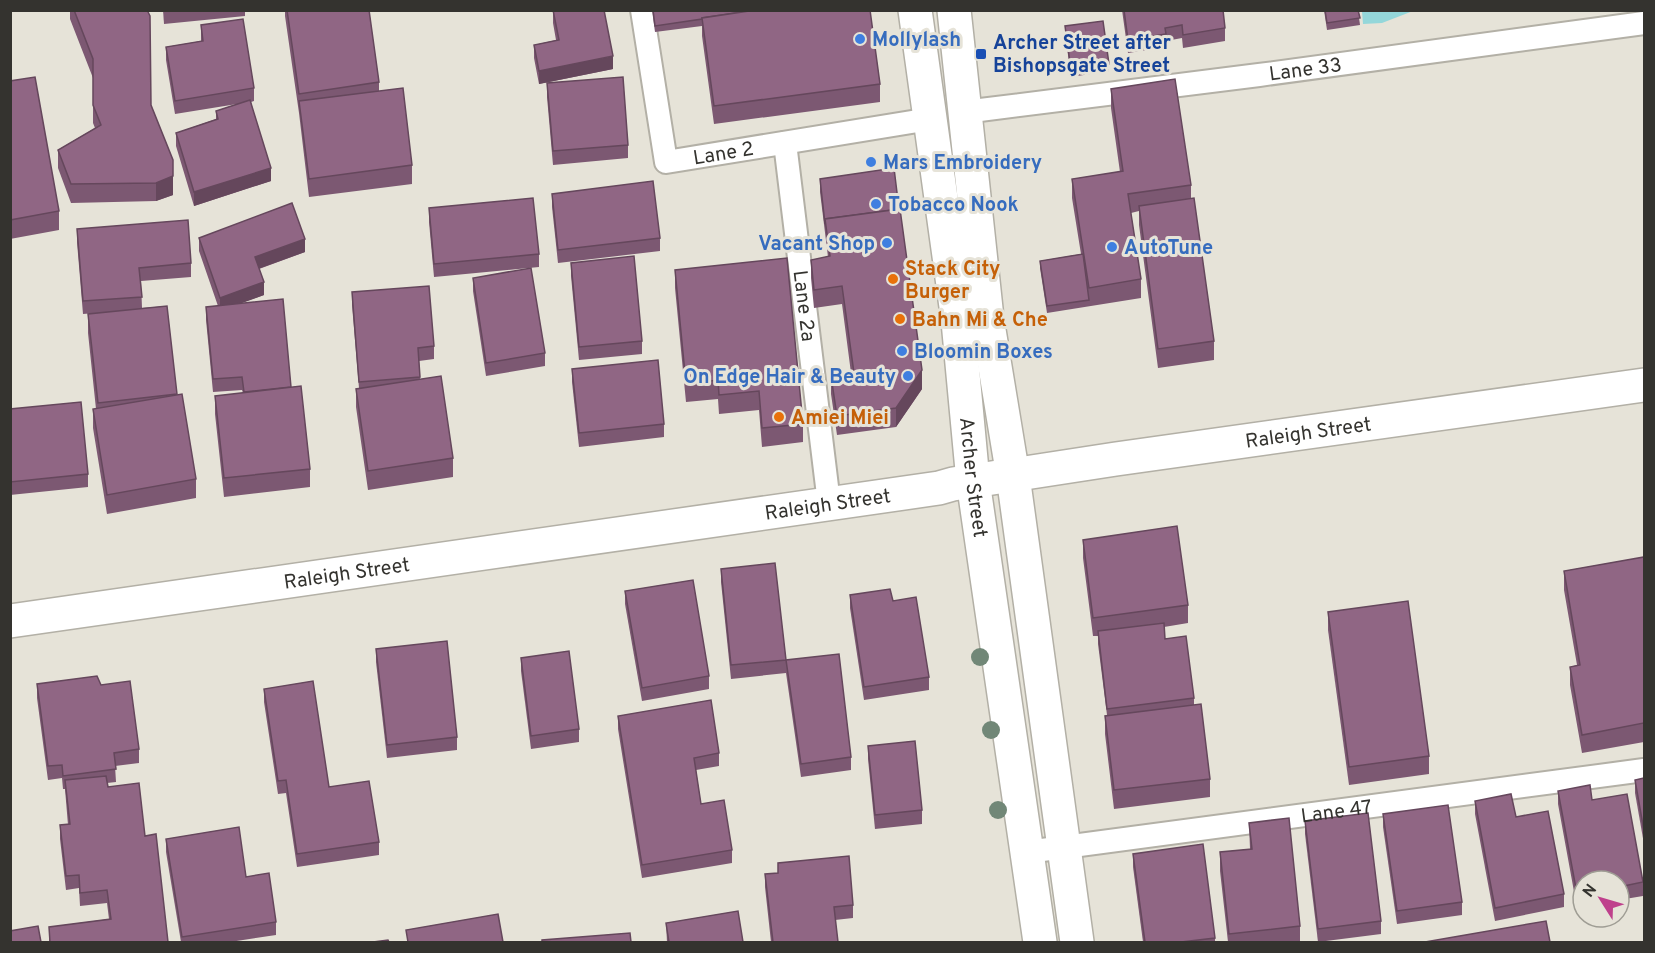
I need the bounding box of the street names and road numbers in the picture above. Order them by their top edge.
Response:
street label: Lane 33 [1268,53,1343,89]
street label: Lane 2 [691,137,756,172]
street label: Lane 2a [786,269,820,343]
street label: Raleigh Street [1244,412,1373,456]
street label: Archer Street [952,416,992,539]
street label: Raleigh Street [763,484,893,528]
street label: Raleigh Street [282,553,412,597]
street label: Lane 47 [1299,795,1374,830]

